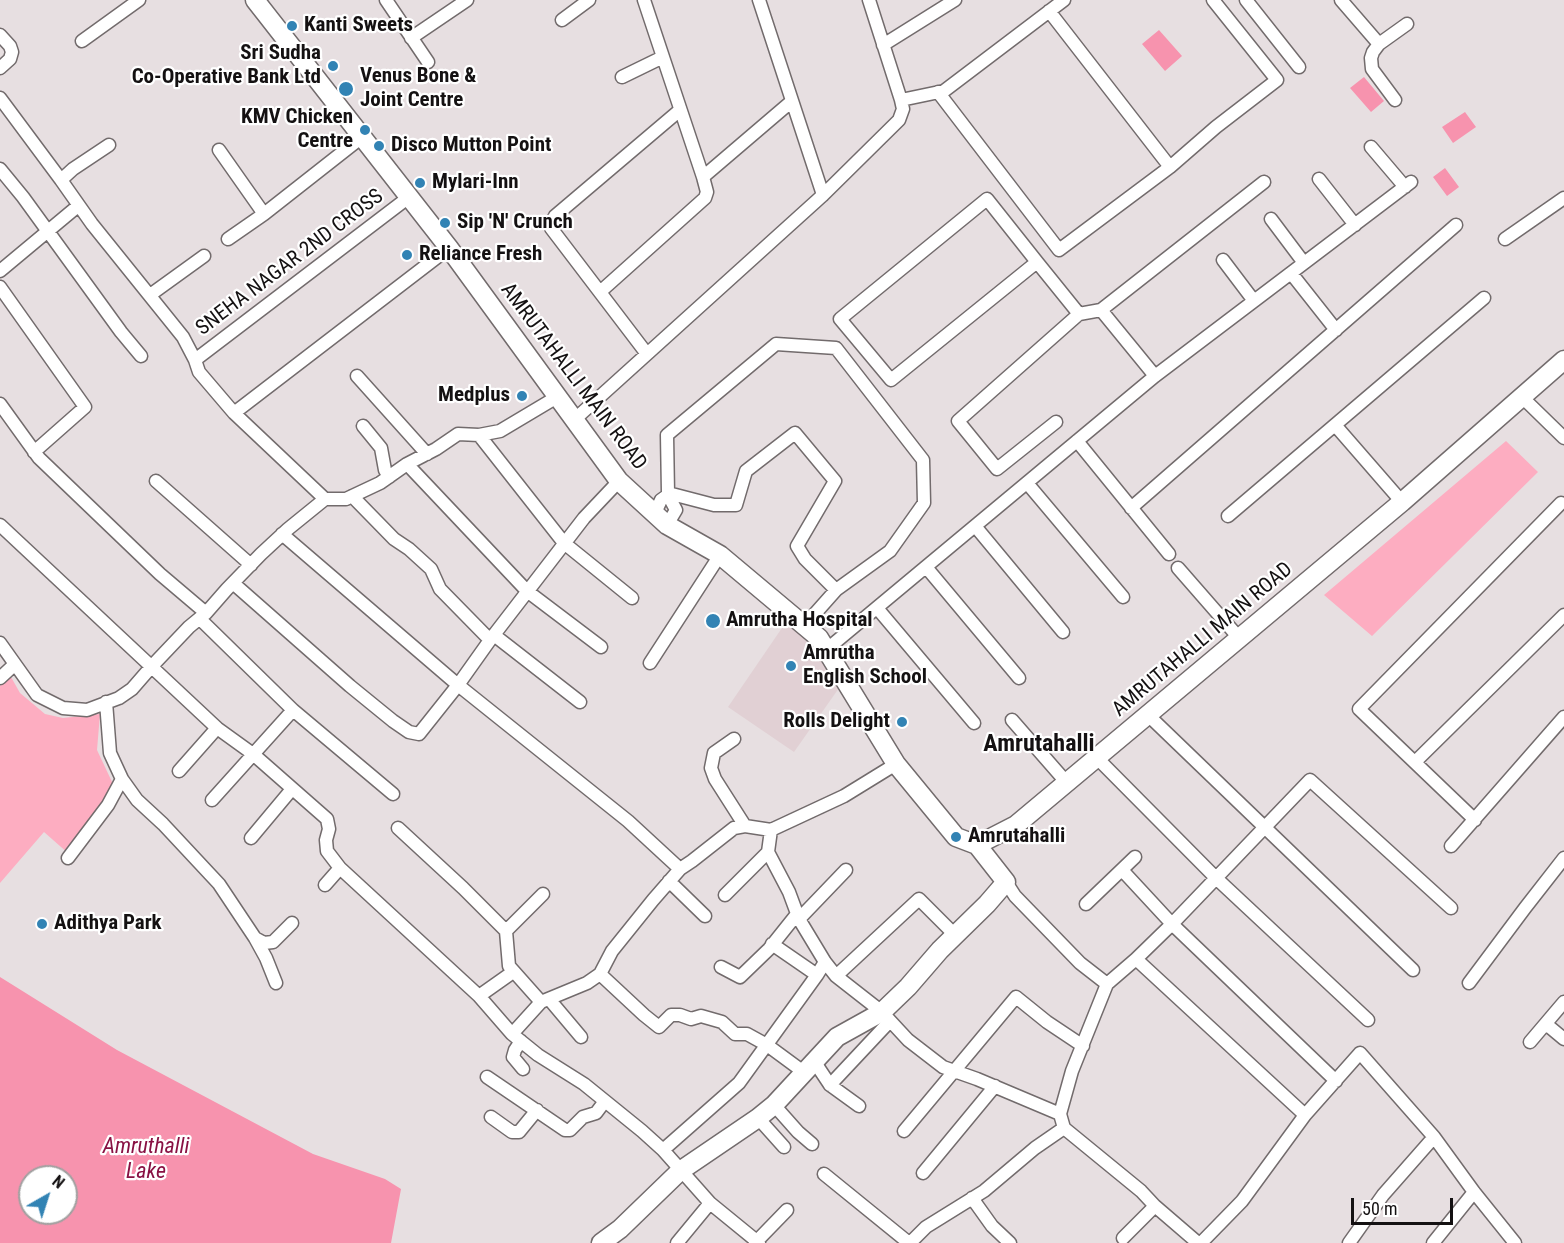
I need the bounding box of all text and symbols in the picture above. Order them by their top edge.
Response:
place label: Kanti Sweets [304,13,413,39]
marker: Kanti Sweets [285,19,299,33]
place label: Sri Sudha Co-Operative Bank Ltd [132,41,321,91]
marker: Sri Sudha Co-Operative Bank Ltd [326,59,340,73]
place label: Venus Bone & Joint Centre [360,64,476,114]
marker: Venus Bone & Joint Centre [337,80,355,98]
place label: KMV Chicken Centre [241,105,353,155]
marker: KMV Chicken Centre [358,123,372,137]
place label: Disco Mutton Point [391,133,551,159]
marker: Disco Mutton Point [372,139,386,153]
place label: Mylari-Inn [432,170,519,196]
marker: Mylari-Inn [413,176,427,190]
street label: SNEHA NAGAR 2ND CROSS [191,184,389,342]
place label: Sip 'N' Crunch [457,210,573,236]
marker: Sip 'N' Crunch [438,216,452,230]
place label: Reliance Fresh [419,242,542,268]
marker: Reliance Fresh [400,248,414,262]
street label: AMRUTAHALLI MAIN ROAD [495,279,651,475]
place label: Medplus [438,383,510,409]
marker: Medplus [515,389,529,403]
street label: AMRUTAHALLI MAIN ROAD [1108,557,1298,723]
place label: Amrutha Hospital [726,608,873,634]
marker: Amrutha Hospital [704,612,722,630]
place label: Amrutha English School [803,641,927,691]
marker: Amrutha English School [784,659,798,673]
place label: Rolls Delight [783,709,890,735]
marker: Rolls Delight [895,715,909,729]
district label: Amrutahalli [983,731,1095,759]
place label: Amrutahalli [968,824,1065,850]
marker: Amrutahalli [949,830,963,844]
place label: Adithya Park [54,911,162,937]
marker: Adithya Park [35,917,49,931]
water label: Amruthalli Lake [103,1134,189,1186]
north arrow [18,1165,78,1225]
text: N [49,1172,68,1193]
scale bar [1354,1186,1456,1224]
text: 50 m [1362,1198,1397,1219]

